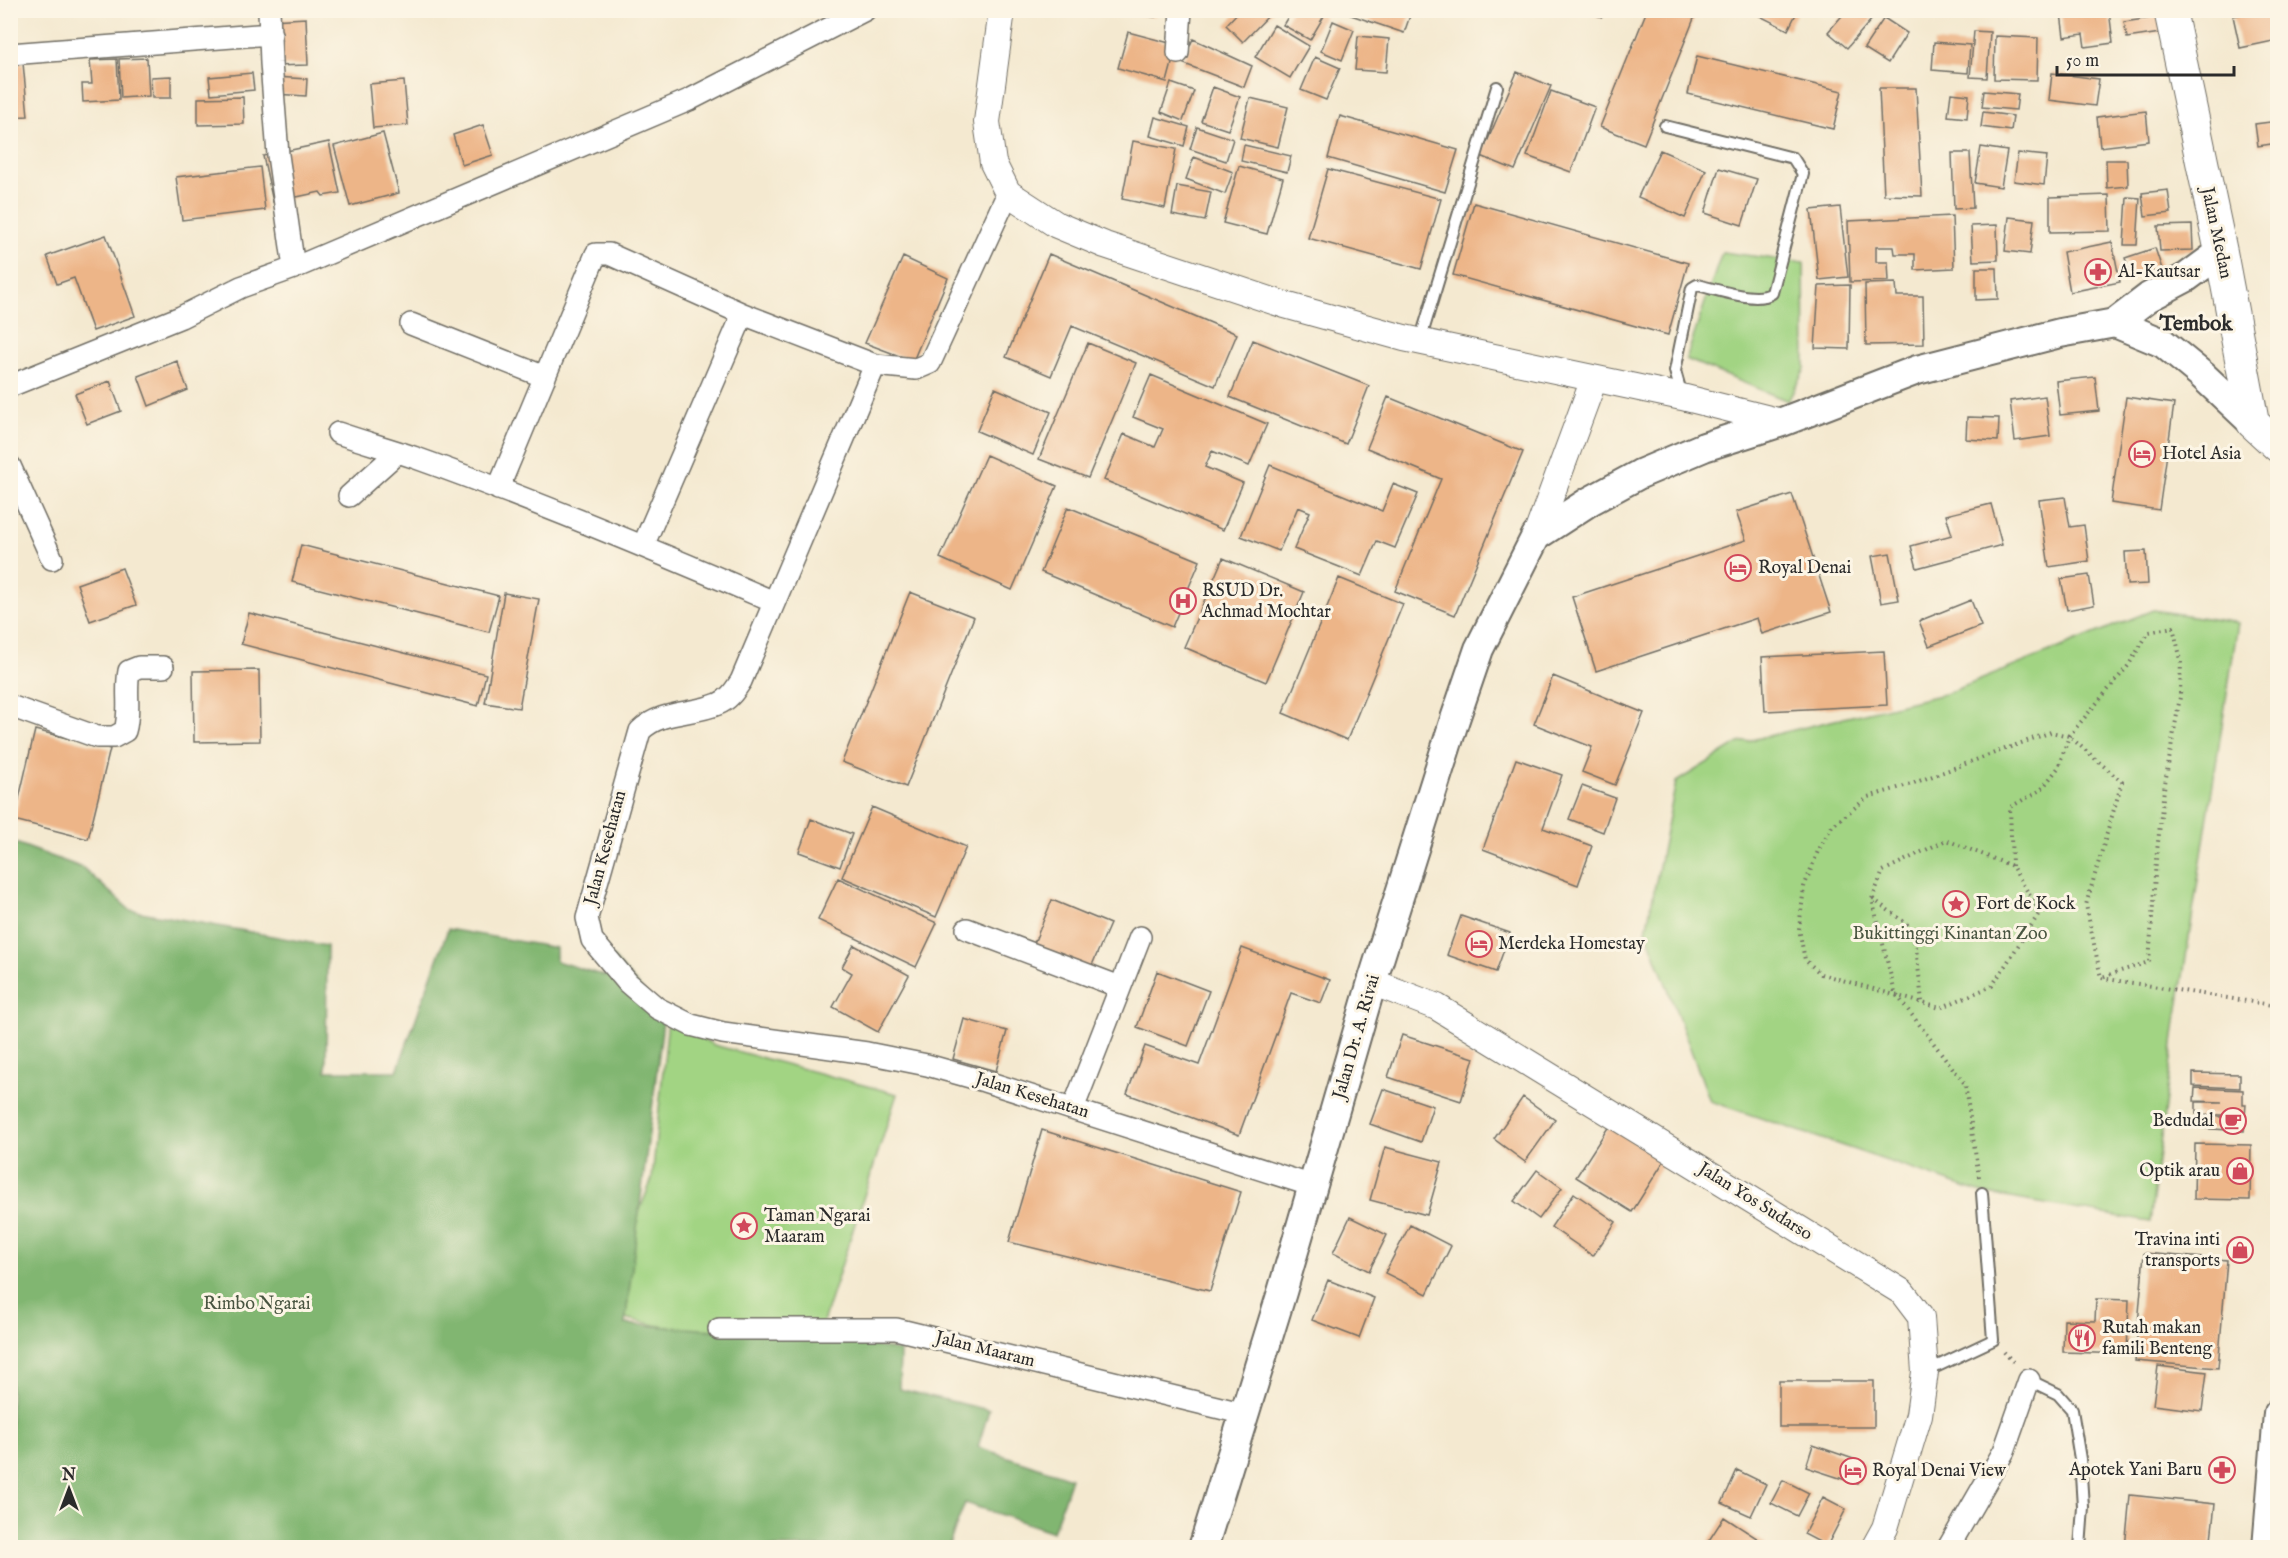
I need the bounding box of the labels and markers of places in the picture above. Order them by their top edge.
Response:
pharmacy icon: Al-Kautsar [2083,257,2113,287]
place label: Al-Kautsar [2117,261,2201,284]
hotel icon: Hotel Asia [2127,439,2157,469]
place label: Hotel Asia [2162,443,2241,466]
hotel icon: Royal Denai [1723,553,1753,583]
place label: Royal Denai [1758,557,1852,580]
place label: RSUD Dr. Achmad Mochtar [1201,580,1331,624]
hospital icon: RSUD Dr. Achmad Mochtar [1168,586,1198,616]
place icon: Fort de Kock [1941,889,1971,919]
place label: Fort de Kock [1976,893,2076,916]
hotel icon: Merdeka Homestay [1464,929,1494,959]
place label: Merdeka Homestay [1498,933,1645,956]
cafe icon: Bedudal [2218,1106,2248,1136]
place label: Bedudal [2153,1110,2214,1133]
shop icon: Optik arau [2225,1156,2255,1186]
place label: Optik arau [2139,1160,2220,1183]
place label: Taman Ngarai Maaram [764,1205,871,1249]
place icon: Taman Ngarai Maaram [729,1211,759,1241]
place label: Travina inti transports [2135,1229,2220,1273]
shop icon: Travina inti transports [2225,1235,2255,1265]
place label: Rutah makan famili Benteng [2102,1317,2212,1361]
restaurant icon: Rutah makan famili Benteng [2067,1323,2097,1353]
pharmacy icon: Apotek Yani Baru [2207,1455,2237,1485]
hotel icon: Royal Denai View [1838,1456,1868,1486]
place label: Apotek Yani Baru [2068,1459,2202,1482]
place label: Royal Denai View [1872,1460,2007,1483]

